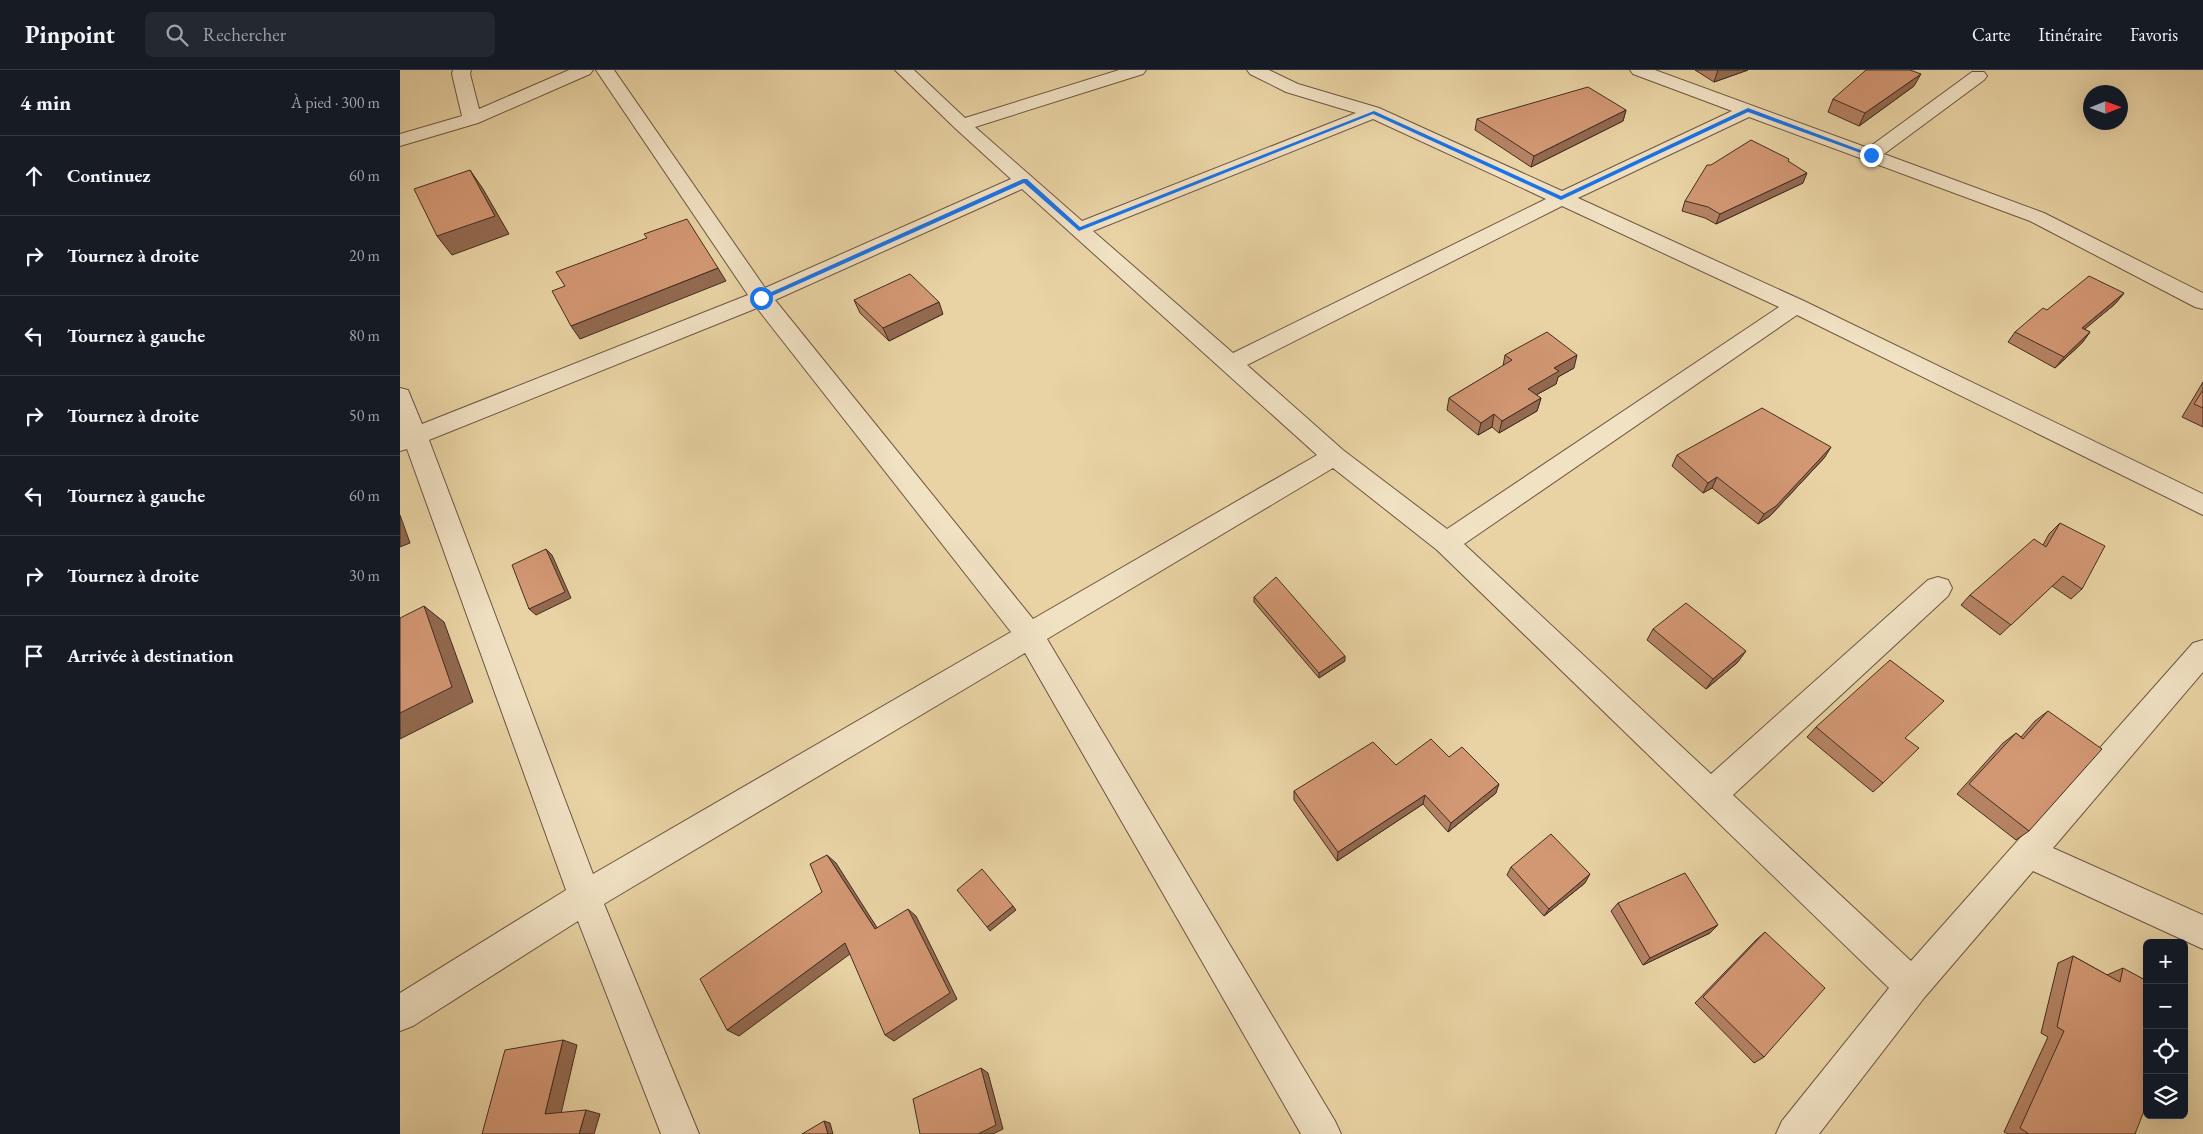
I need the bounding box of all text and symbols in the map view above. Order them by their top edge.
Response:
search box [145,12,495,57]
text: Pinpoint [25,19,115,50]
icon: search [163,21,191,49]
text: Rechercher [203,22,286,47]
text: Carte [1972,23,2011,46]
text: Itinéraire [2039,23,2102,46]
text: Favoris [2130,23,2178,46]
north arrow [2083,85,2128,130]
text: 4 min [20,89,71,116]
text: À pied · 300 m [291,92,380,113]
route end [1860,144,1883,167]
icon: ahead [20,162,48,190]
text: Continuez [67,163,151,188]
text: 60 m [349,165,380,186]
icon: right [20,242,48,270]
text: Tournez à droite [67,243,199,268]
text: 20 m [349,245,380,266]
route start [750,287,773,310]
icon: left [20,322,48,350]
text: Tournez à gauche [67,323,205,348]
text: 80 m [349,325,380,346]
icon: right [20,402,48,430]
text: Tournez à droite [67,403,199,428]
text: 50 m [349,405,380,426]
icon: left [20,482,48,510]
text: Tournez à gauche [67,483,205,508]
text: 60 m [349,485,380,506]
icon: right [20,562,48,590]
text: Tournez à droite [67,563,199,588]
text: 30 m [349,565,380,586]
icon: arrive [20,642,48,670]
text: Arrivée à destination [67,643,234,668]
map controls [2143,939,2188,1119]
button: + [2143,939,2188,984]
button: − [2143,984,2188,1029]
button: locate [2143,1029,2188,1074]
button: layers [2143,1074,2188,1119]

